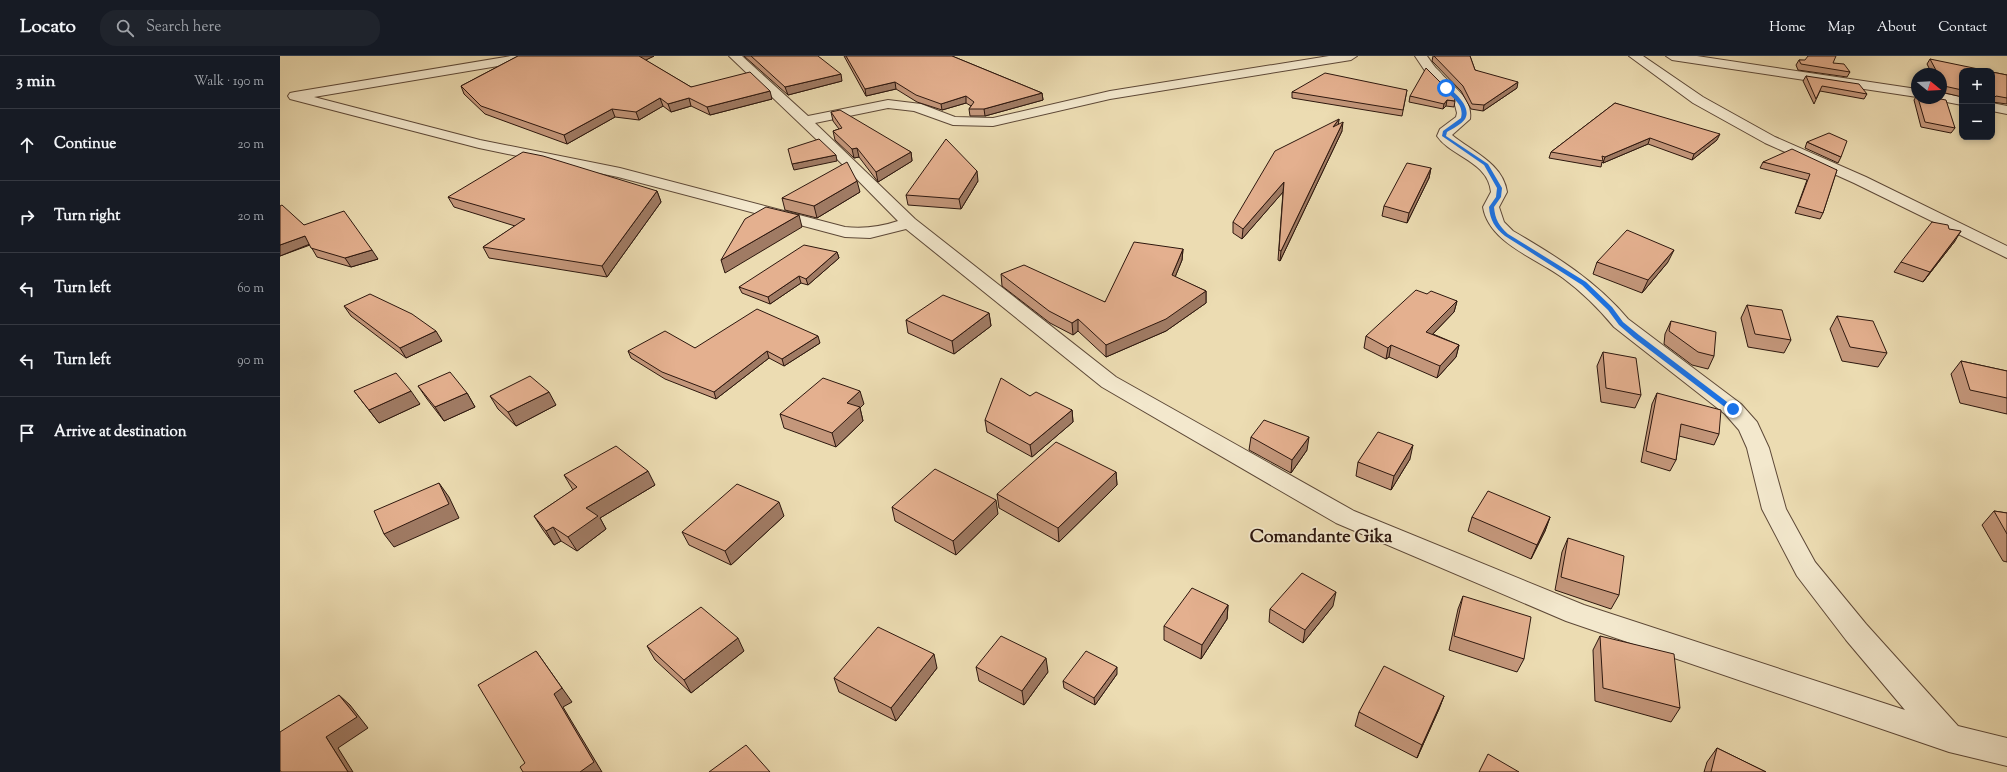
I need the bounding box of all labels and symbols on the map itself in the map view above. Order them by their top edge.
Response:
north arrow [1911,68,1947,104]
route start [1437,79,1455,97]
route end [1724,400,1742,418]
district label: Comandante Gika [1250,525,1393,551]

